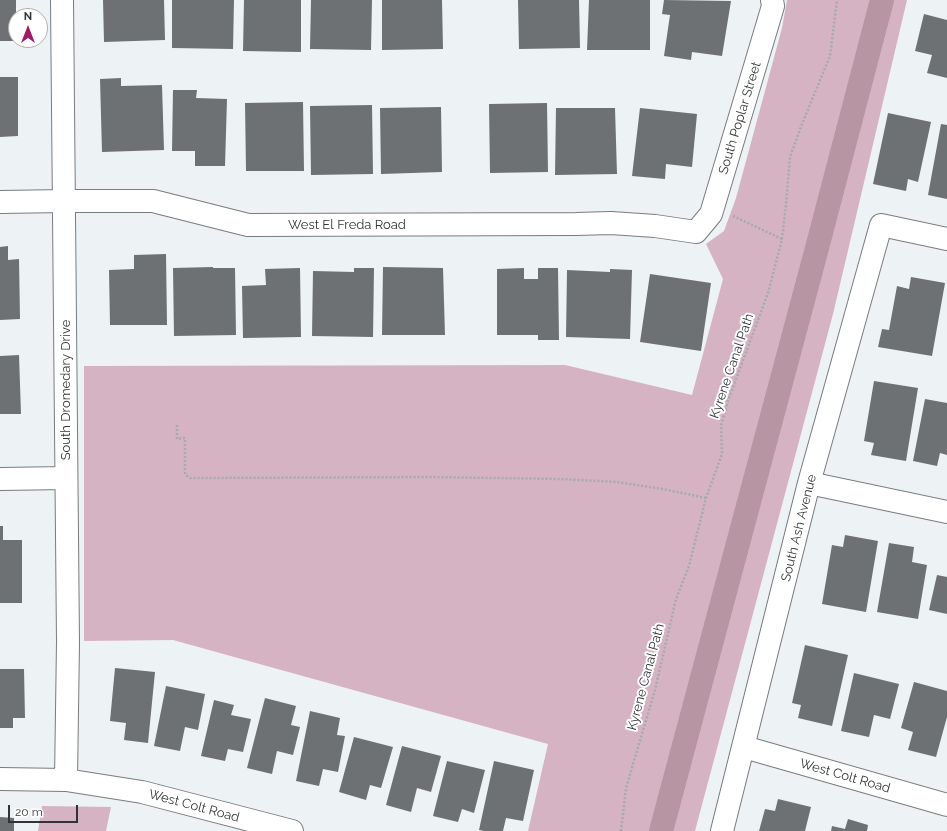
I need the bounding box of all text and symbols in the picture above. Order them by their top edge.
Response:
north arrow [8,8,48,48]
text: N [24,10,32,23]
street label: South Poplar Street [715,60,765,176]
street label: West El Freda Road [288,217,406,233]
street label: Kyrene Canal Path [707,311,757,421]
street label: South Dromedary Drive [58,320,74,460]
street label: South Ash Avenue [778,473,820,583]
street label: Kyrene Canal Path [624,622,668,732]
street label: West Colt Road [798,756,892,796]
street label: West Colt Road [147,786,241,826]
scale bar [10,797,80,823]
text: 20 m [15,805,43,819]

